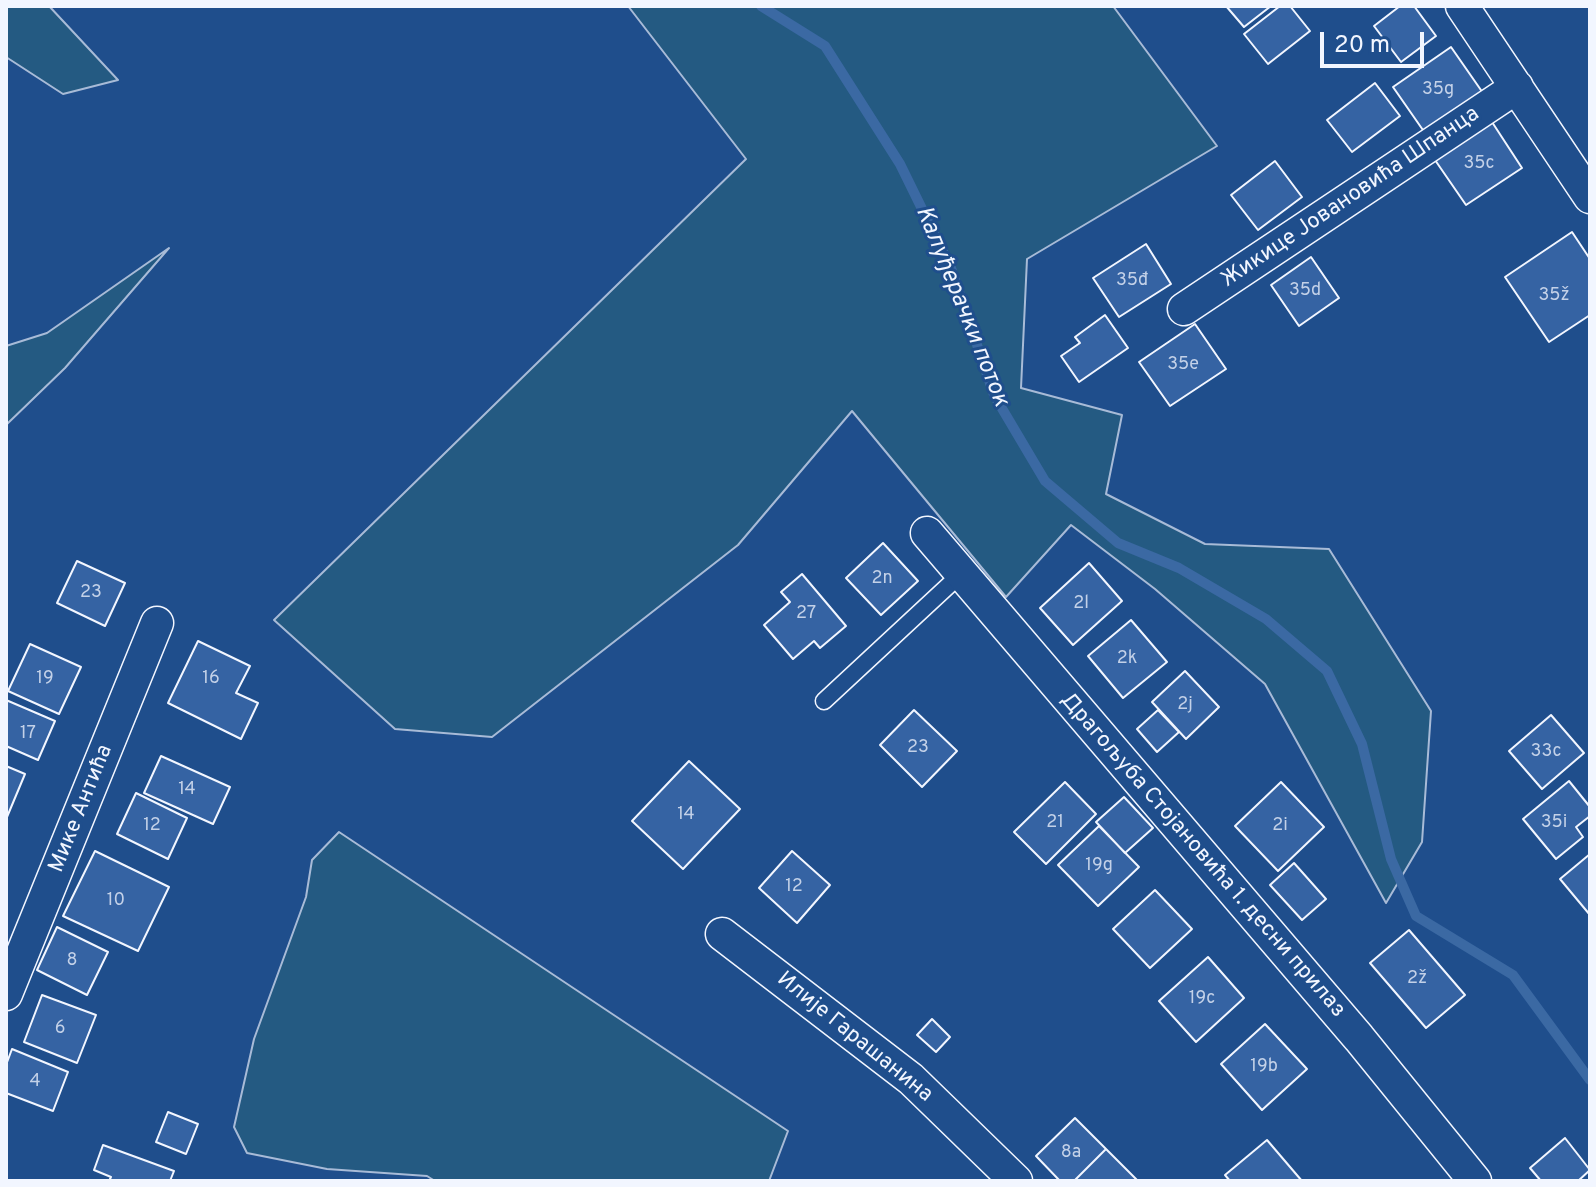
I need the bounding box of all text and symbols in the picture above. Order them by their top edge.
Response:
scale bar [1324,16,1428,66]
text: 20 m [1334,31,1390,61]
house number: 35g [1422,79,1454,101]
street label: Жикице Јовановића Шпанца [1217,102,1485,294]
house number: 35c [1463,153,1495,175]
water label: Калуђерачки поток [908,203,1014,411]
house number: 35đ [1116,270,1148,292]
house number: 35d [1289,280,1321,302]
house number: 35ž [1538,285,1570,307]
house number: 35e [1167,354,1199,376]
house number: 2n [871,568,893,590]
house number: 23 [80,582,102,604]
house number: 2l [1073,593,1089,615]
house number: 27 [796,603,816,625]
house number: 2k [1117,648,1137,670]
house number: 19 [36,668,54,690]
house number: 16 [202,668,220,690]
street label: Драгољуба Стојановића 1. десни прилаз [1054,688,1350,1024]
house number: 2j [1177,694,1193,716]
house number: 17 [20,723,36,745]
house number: 23 [907,737,929,759]
street label: Мике Антића [44,741,120,877]
house number: 33c [1531,741,1561,763]
house number: 14 [178,779,196,801]
house number: 14 [677,804,695,826]
house number: 21 [1046,812,1064,834]
house number: 35i [1541,812,1567,834]
house number: 12 [143,815,161,837]
house number: 2i [1272,815,1288,837]
house number: 19g [1085,855,1113,877]
house number: 12 [785,876,803,898]
house number: 10 [107,890,125,912]
house number: 8 [67,950,77,972]
street label: Илије Гарашанина [771,967,937,1109]
house number: 2ž [1407,968,1427,990]
house number: 19c [1189,988,1215,1010]
house number: 6 [55,1018,65,1040]
house number: 19b [1250,1056,1278,1078]
house number: 4 [29,1071,41,1093]
house number: 8a [1061,1142,1081,1164]

